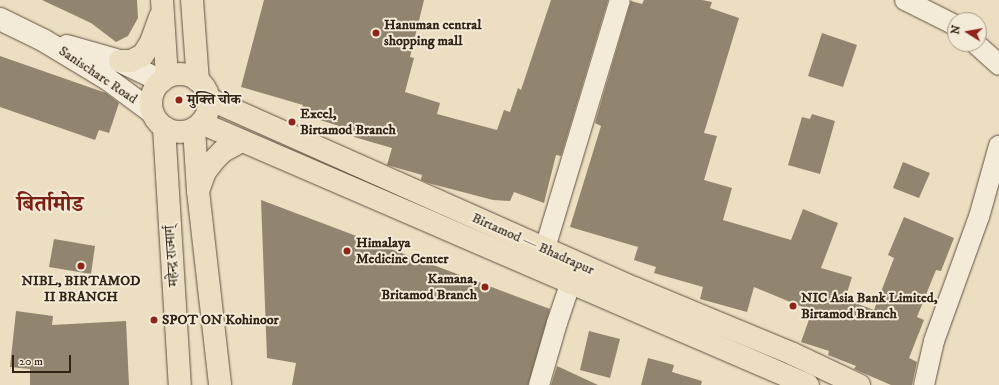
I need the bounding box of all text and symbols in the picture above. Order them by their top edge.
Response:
north arrow [947,12,987,52]
place label: Hanuman central shopping mall [384,17,481,50]
text: N [948,24,964,36]
marker: Hanuman central shopping mall [371,28,381,38]
street label: Sanischare Road [55,43,141,107]
place label: मुक्ति चोक [187,92,241,108]
marker: मुक्ति चोक [174,95,184,105]
place label: Excel, Birtamod Branch [300,106,396,138]
marker: Excel, Birtamod Branch [287,117,297,127]
district label: बिर्तामोड [17,192,83,218]
street label: Birtamod — Bhadrapur [469,209,597,279]
street label: महेन्द्र राज्मार्ग् [161,225,183,287]
place label: Himalaya Medicine Center [356,235,449,268]
marker: Himalaya Medicine Center [341,245,353,257]
marker: NIBL, BIRTAMOD II BRANCH [76,261,86,271]
place label: Kamana, Britamod Branch [381,271,477,304]
place label: NIBL, BIRTAMOD II BRANCH [22,273,140,306]
marker: Kamana, Britamod Branch [480,282,490,292]
place label: NIC Asia Bank Limited, Birtamod Branch [801,290,938,322]
marker: NIC Asia Bank Limited, Birtamod Branch [788,301,798,311]
place label: SPOT ON Kohinoor [162,312,279,328]
marker: SPOT ON Kohinoor [149,315,159,325]
scale bar [14,347,73,373]
text: 20 m [19,354,43,369]

